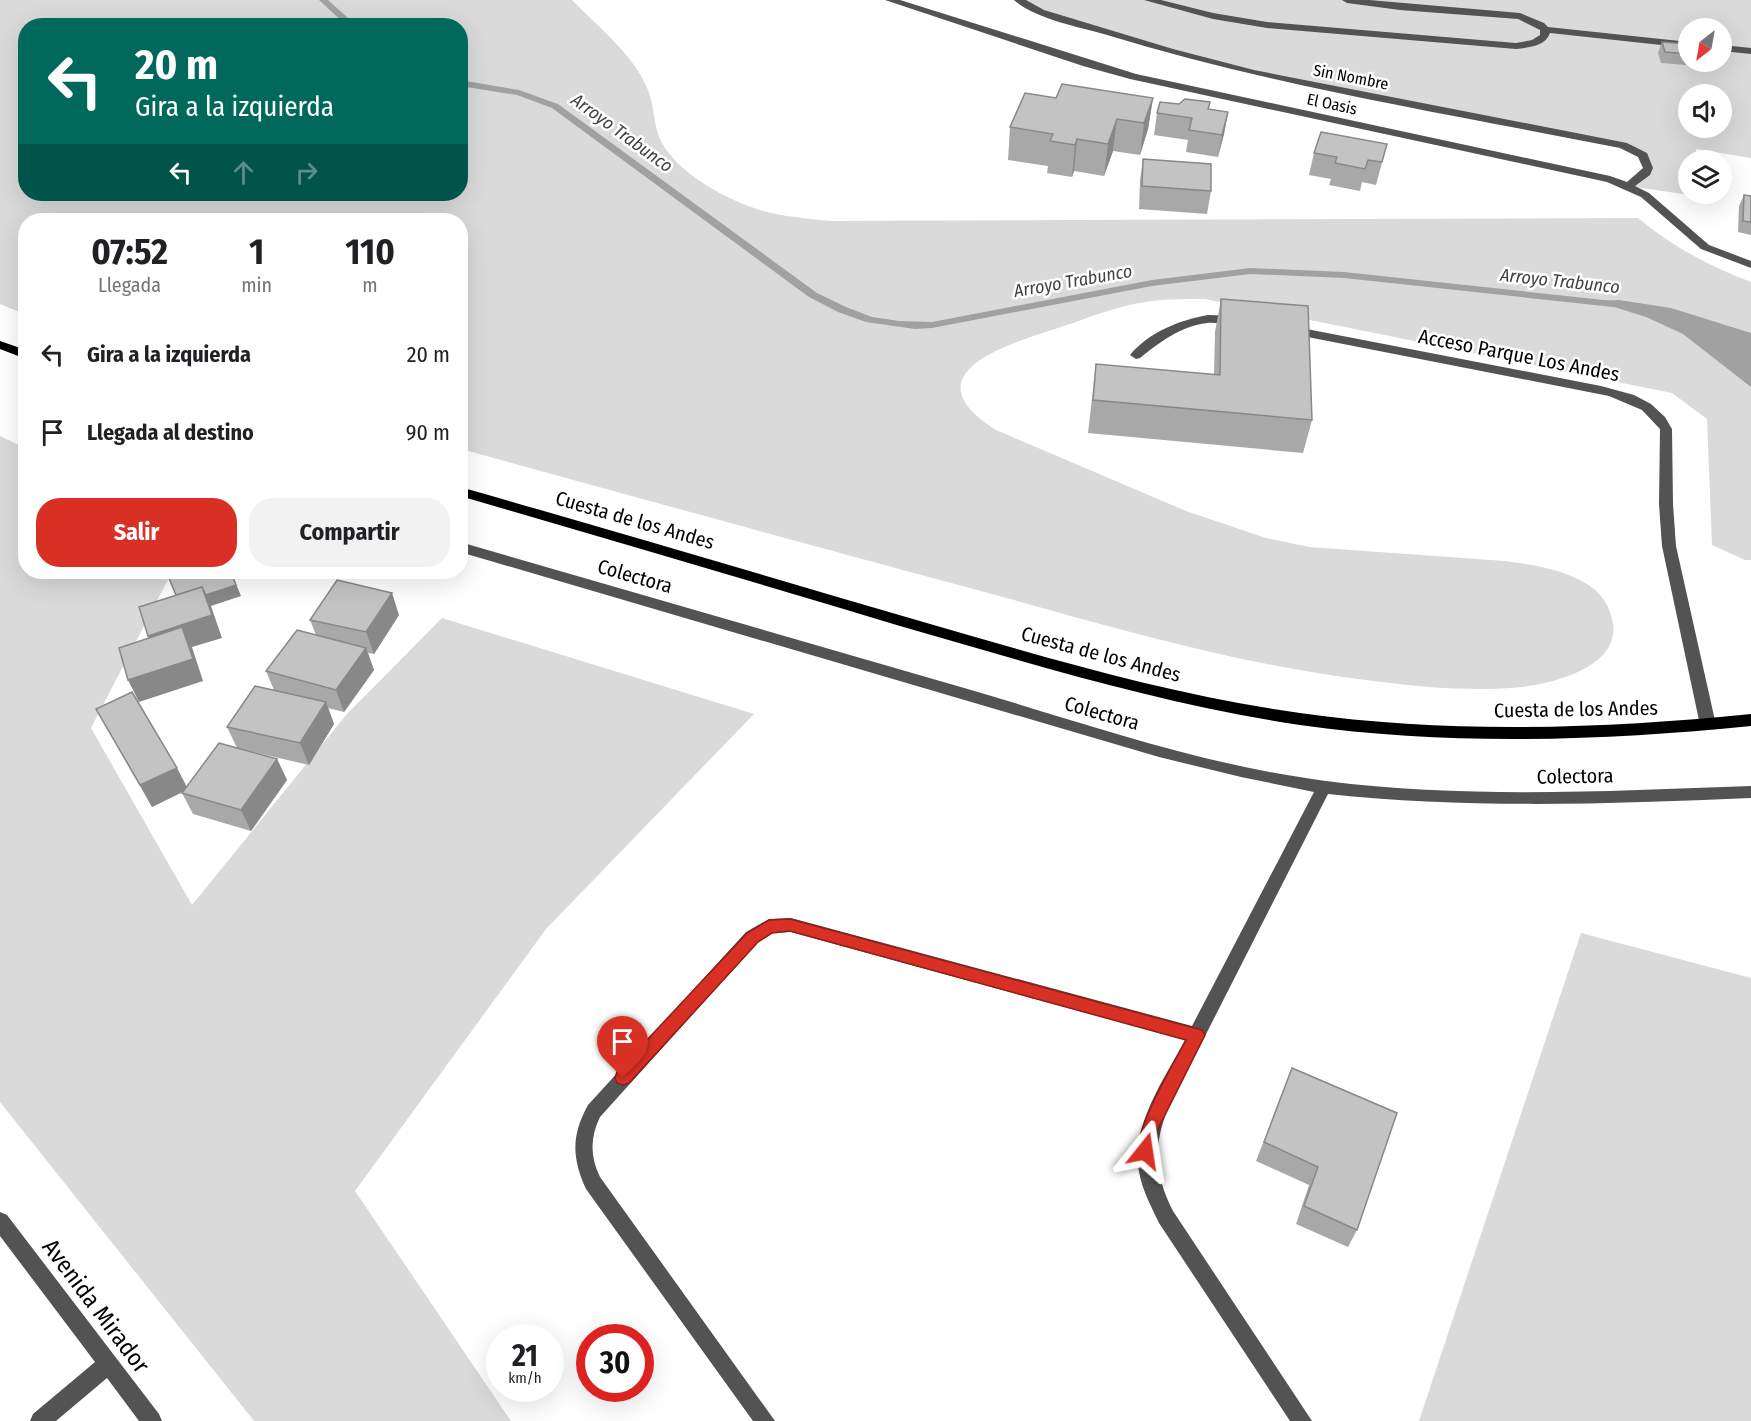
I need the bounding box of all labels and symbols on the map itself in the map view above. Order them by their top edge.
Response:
north arrow [1678,18,1732,72]
street label: Sin Nombre [1312,60,1390,94]
water label: Arroyo Trabunco [566,88,677,177]
street label: El Oasis [1305,89,1359,119]
water label: Arroyo Trabunco [1011,260,1134,302]
water label: Arroyo Trabunco [1498,264,1621,298]
street label: Acceso Parque Los Andes [1416,324,1622,386]
street label: Cuesta de los Andes [553,486,717,554]
street label: Colectora [595,554,675,598]
street label: Cuesta de los Andes [1019,621,1183,687]
street label: Colectora [1062,691,1142,735]
street label: Cuesta de los Andes [1494,696,1658,722]
street label: Colectora [1536,763,1614,789]
pin [597,1016,648,1078]
position arrow [1113,1119,1177,1183]
street label: Avenida Mirador [37,1234,156,1379]
speed limit sign: 30 [576,1324,654,1402]

